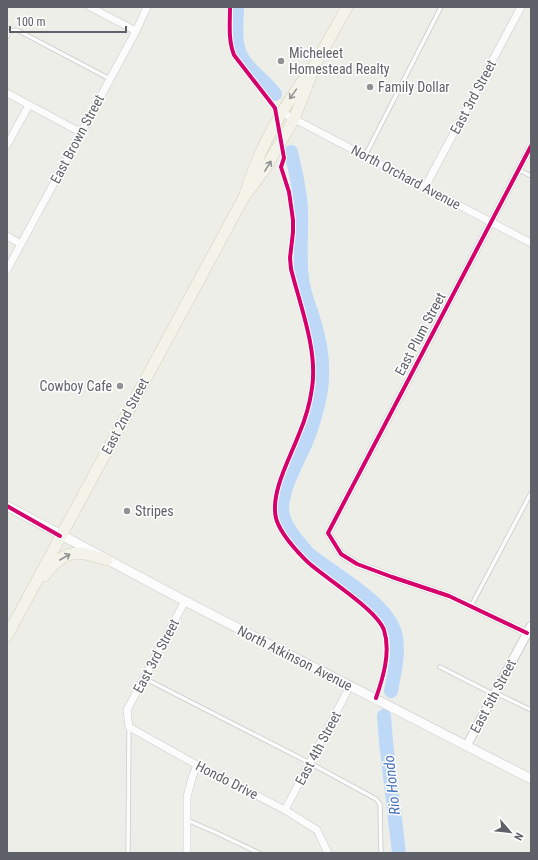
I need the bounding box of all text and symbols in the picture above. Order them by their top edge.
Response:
scale bar [10,8,126,34]
text: 100 m [16,15,46,29]
place label: Micheleet Homestead Realty [289,45,390,77]
marker: Micheleet Homestead Realty [276,56,286,66]
street label: East 3rd Street [447,57,499,137]
place label: Family Dollar [378,79,450,95]
marker: Family Dollar [365,82,375,92]
one-way arrow [289,88,297,99]
street label: East Brown Street [47,92,107,186]
street label: North Orchard Avenue [349,141,464,213]
one-way arrow [264,160,272,172]
street label: East Plum Street [391,290,449,378]
street label: East 2nd Street [98,375,152,457]
place label: Cowboy Cafe [40,378,112,394]
marker: Cowboy Cafe [115,381,125,391]
place label: Stripes [135,503,174,519]
marker: Stripes [122,506,132,516]
one-way arrow [58,552,70,560]
street label: East 3rd Street [130,616,182,696]
street label: North Atkinson Avenue [235,622,355,694]
street label: East 5th Street [467,656,519,736]
street label: East 4th Street [292,708,344,788]
water label: Rio Hondo [380,754,404,816]
street label: Hondo Drive [193,758,261,803]
north arrow [490,812,530,852]
text: N [511,830,526,843]

